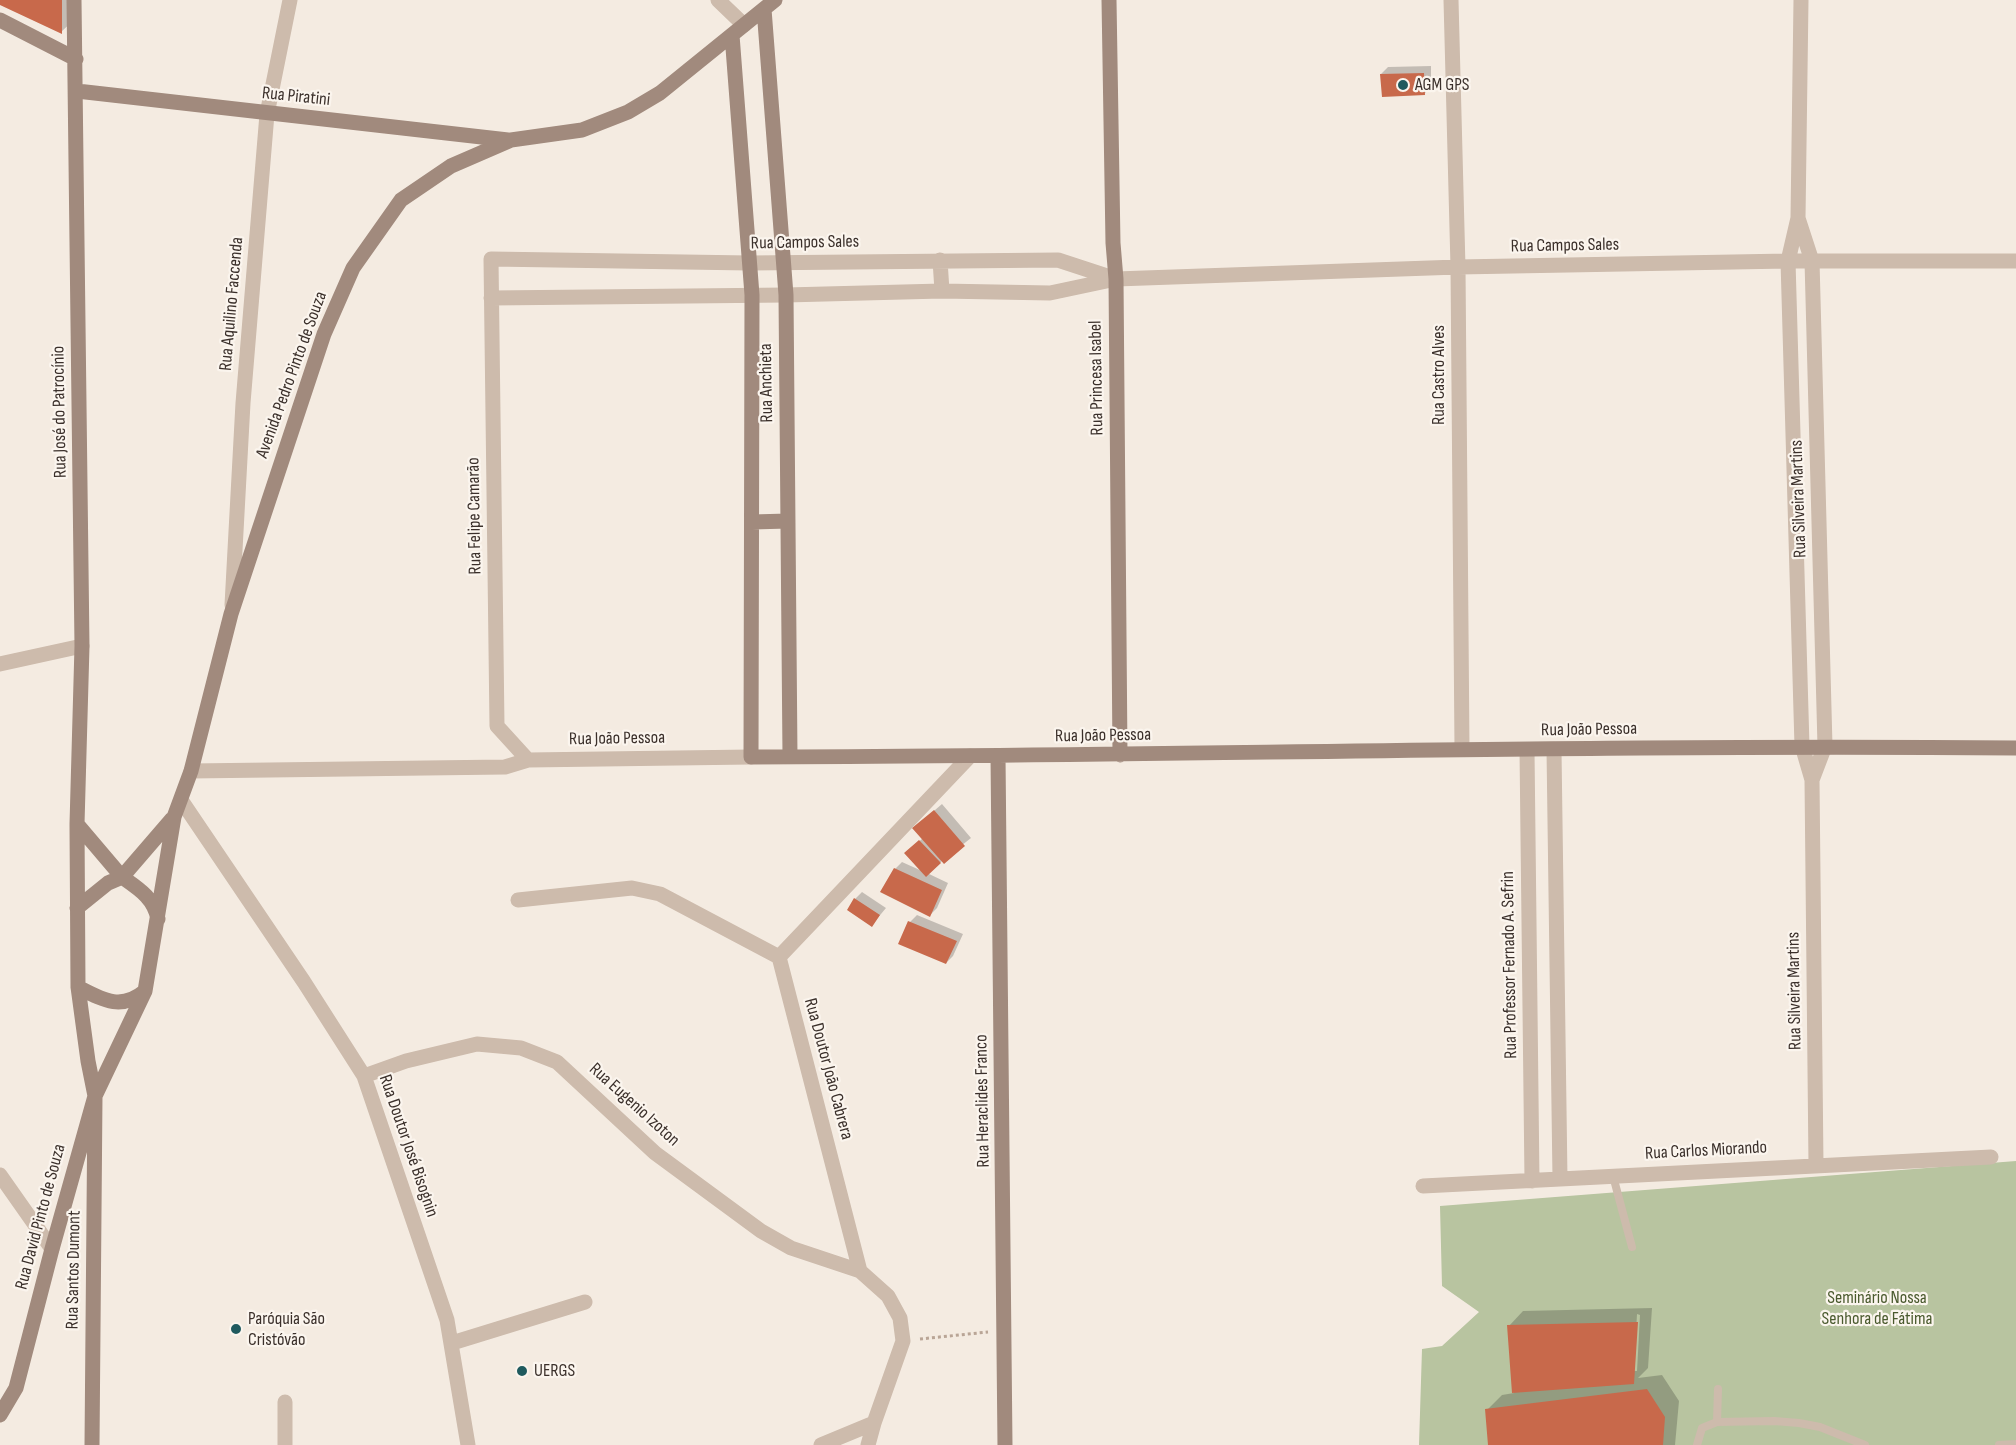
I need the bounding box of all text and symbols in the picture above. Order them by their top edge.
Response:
place label: AGM GPS [1415,74,1469,96]
marker: AGM GPS [1396,78,1410,92]
street label: Rua Piratini [261,83,331,111]
street label: Rua Campos Sales [751,231,859,255]
street label: Rua Campos Sales [1511,234,1619,258]
street label: Rua Aquilino Faccenda [215,236,249,372]
street label: Avenida Pedro Pinto de Souza [252,289,332,461]
street label: Rua Princesa Isabel [1085,320,1109,436]
street label: Rua Castro Alves [1428,325,1450,425]
street label: Rua Anchieta [756,343,778,423]
street label: Rua José do Patrocínio [48,346,72,478]
street label: Rua Silveira Martins [1786,440,1812,558]
street label: Rua Felipe Camarão [463,457,487,575]
street label: Rua João Pessoa [1541,718,1637,742]
street label: Rua João Pessoa [1055,724,1151,748]
street label: Rua João Pessoa [569,727,665,751]
street label: Rua Professor Fernado A. Sefrin [1498,871,1522,1059]
street label: Rua Silveira Martins [1783,932,1807,1050]
street label: Rua Doutor João Cabrera [799,996,857,1142]
street label: Rua Heraclides Franco [971,1034,995,1168]
street label: Rua Eugenio Izoton [584,1059,684,1151]
street label: Rua Doutor José Bisognin [373,1072,443,1220]
street label: Rua Carlos Miorando [1644,1137,1768,1165]
street label: Rua David Pinto de Souza [11,1142,71,1292]
street label: Rua Santos Dumont [62,1210,86,1330]
park label: Seminário Nossa Senhora de Fátima [1822,1287,1932,1330]
place label: Paróquia São Cristóvão [248,1308,325,1350]
marker: Paróquia São Cristóvão [229,1322,243,1336]
place label: UERGS [534,1360,575,1382]
marker: UERGS [515,1364,529,1378]

